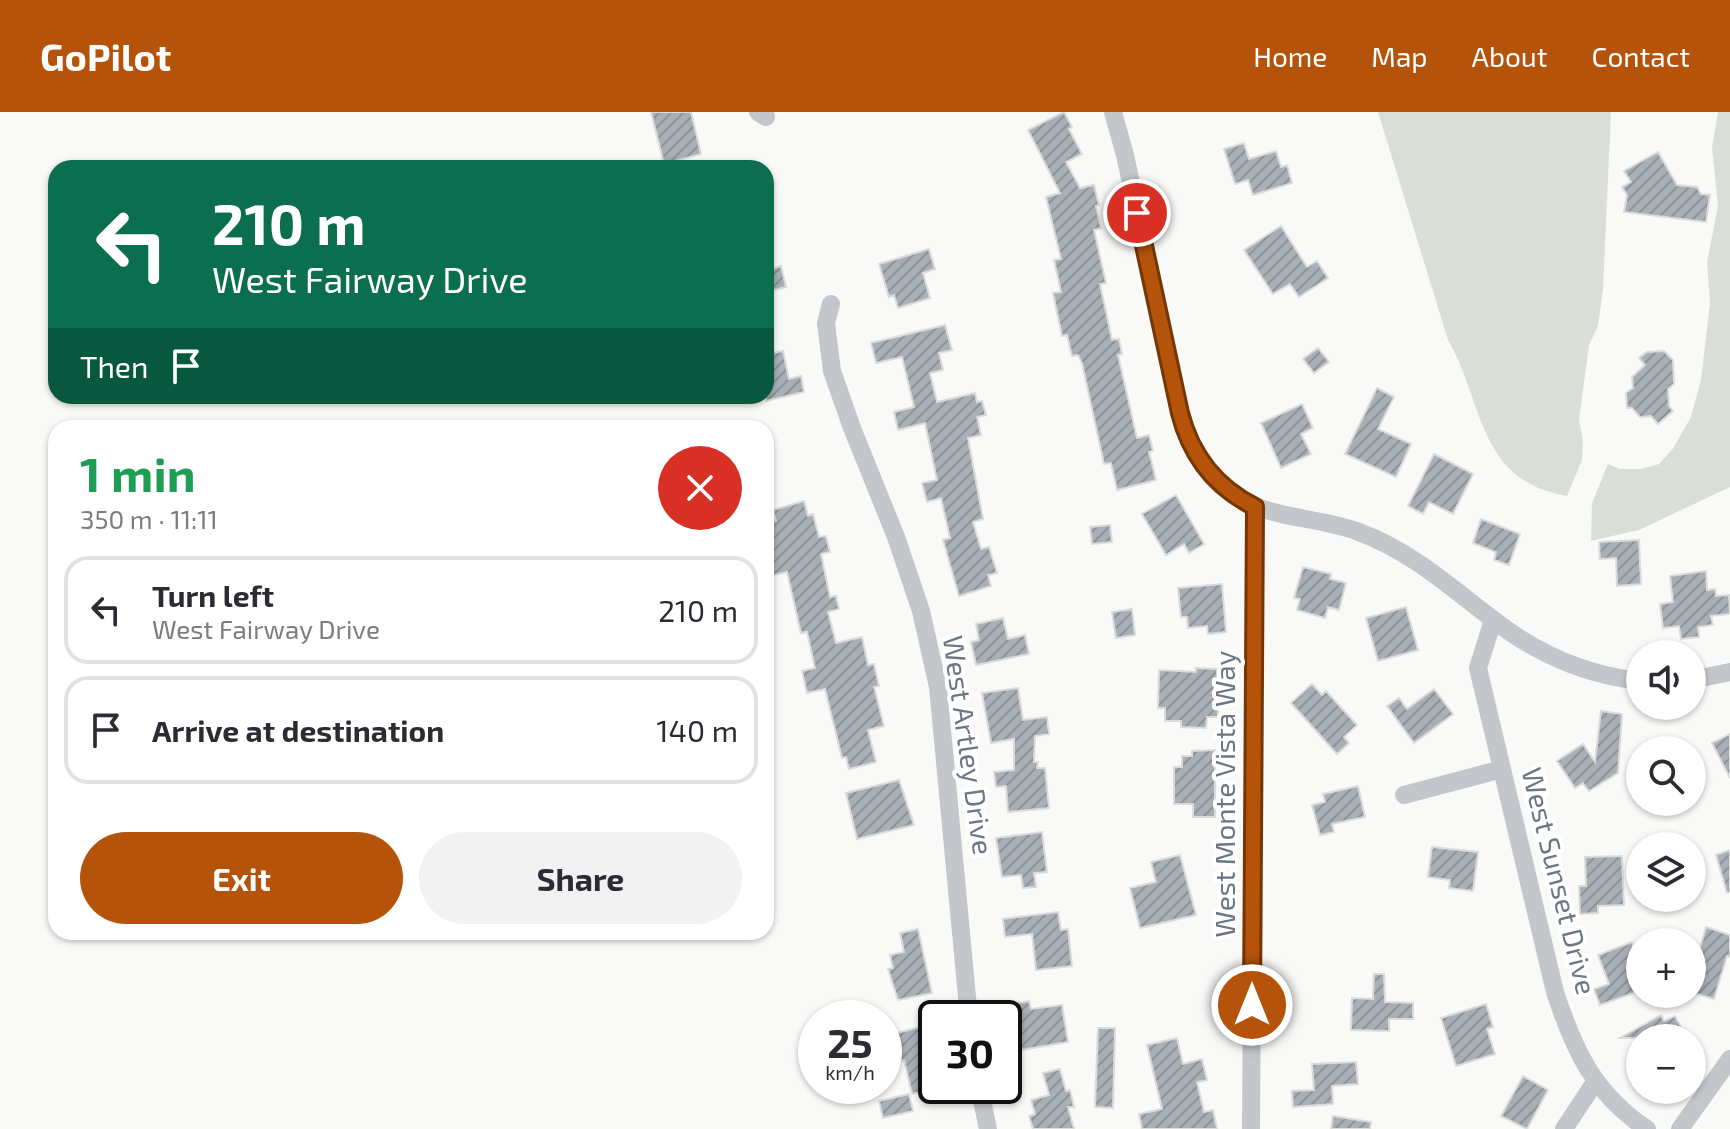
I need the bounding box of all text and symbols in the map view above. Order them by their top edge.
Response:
text: GoPilot [40,33,171,79]
text: Home [1253,39,1327,73]
text: Map [1371,39,1428,73]
text: About [1472,39,1547,73]
text: Contact [1591,39,1690,73]
pin [1103,179,1171,247]
text: 210 m [212,189,366,256]
icon: arrive [1115,191,1159,235]
icon: left [80,192,184,296]
text: West Fairway Drive [212,257,528,300]
icon: arrive [164,344,208,388]
text: Then [80,348,148,384]
text: 1 min [80,444,196,502]
button: close [658,446,742,530]
text: 350 m · 11:11 [80,503,218,534]
text: Turn left [152,577,274,613]
icon: left [84,588,128,632]
text: 210 m [658,592,738,628]
text: West Fairway Drive [152,613,380,644]
street label: West Artley Drive [937,633,1001,857]
map controls [1626,640,1706,1104]
button: sound [1626,640,1706,720]
street label: West Monte Vista Way [1207,650,1241,937]
icon: arrive [84,708,128,752]
text: Arrive at destination [152,712,444,748]
text: 140 m [657,712,738,748]
button: search [1626,736,1706,816]
street label: West Sunset Drive [1515,764,1605,998]
button: Exit [80,832,403,924]
button: Share [419,832,742,924]
button: layers [1626,832,1706,912]
button: + [1626,928,1706,1008]
position arrow [1210,963,1294,1047]
speed limit sign: 30 [918,1000,1022,1104]
text: 25 [827,1018,873,1066]
button: − [1626,1024,1706,1104]
text: km/h [825,1060,875,1084]

